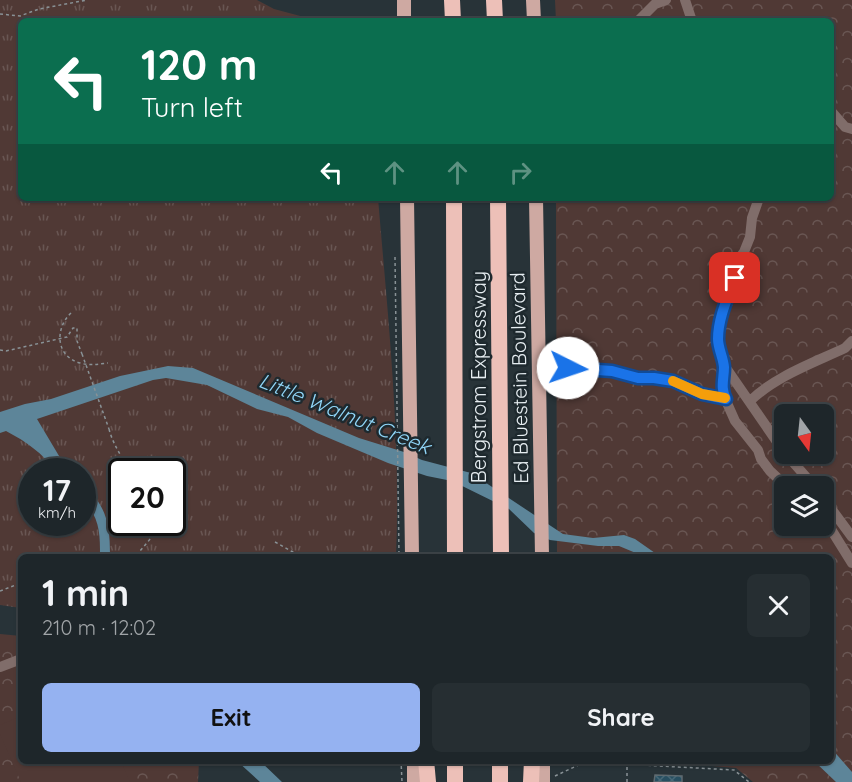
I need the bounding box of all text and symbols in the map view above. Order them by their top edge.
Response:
text: 120 m [141,38,258,91]
icon: left [42,42,120,120]
text: Turn left [141,90,243,124]
icon: left [315,156,348,189]
icon: ahead [378,156,411,189]
icon: ahead [441,156,474,189]
icon: right [504,156,537,189]
pin [709,252,760,303]
icon: arrive [718,261,751,294]
street label: Bergstrom Expressway [466,271,491,483]
street label: Ed Bluestein Boulevard [505,272,533,484]
position arrow [536,336,600,400]
water label: Little Walnut Creek [255,367,436,460]
north arrow [774,404,834,464]
map controls [774,404,834,536]
speed limit sign: 20 [108,458,186,536]
text: 17 [43,471,71,509]
button: layers [774,476,834,536]
text: km/h [38,503,76,522]
text: 1 min [42,570,129,615]
button: close [747,574,810,637]
text: 210 m · 12:02 [42,615,156,640]
button: Exit [42,683,420,752]
button: Share [432,683,810,752]

